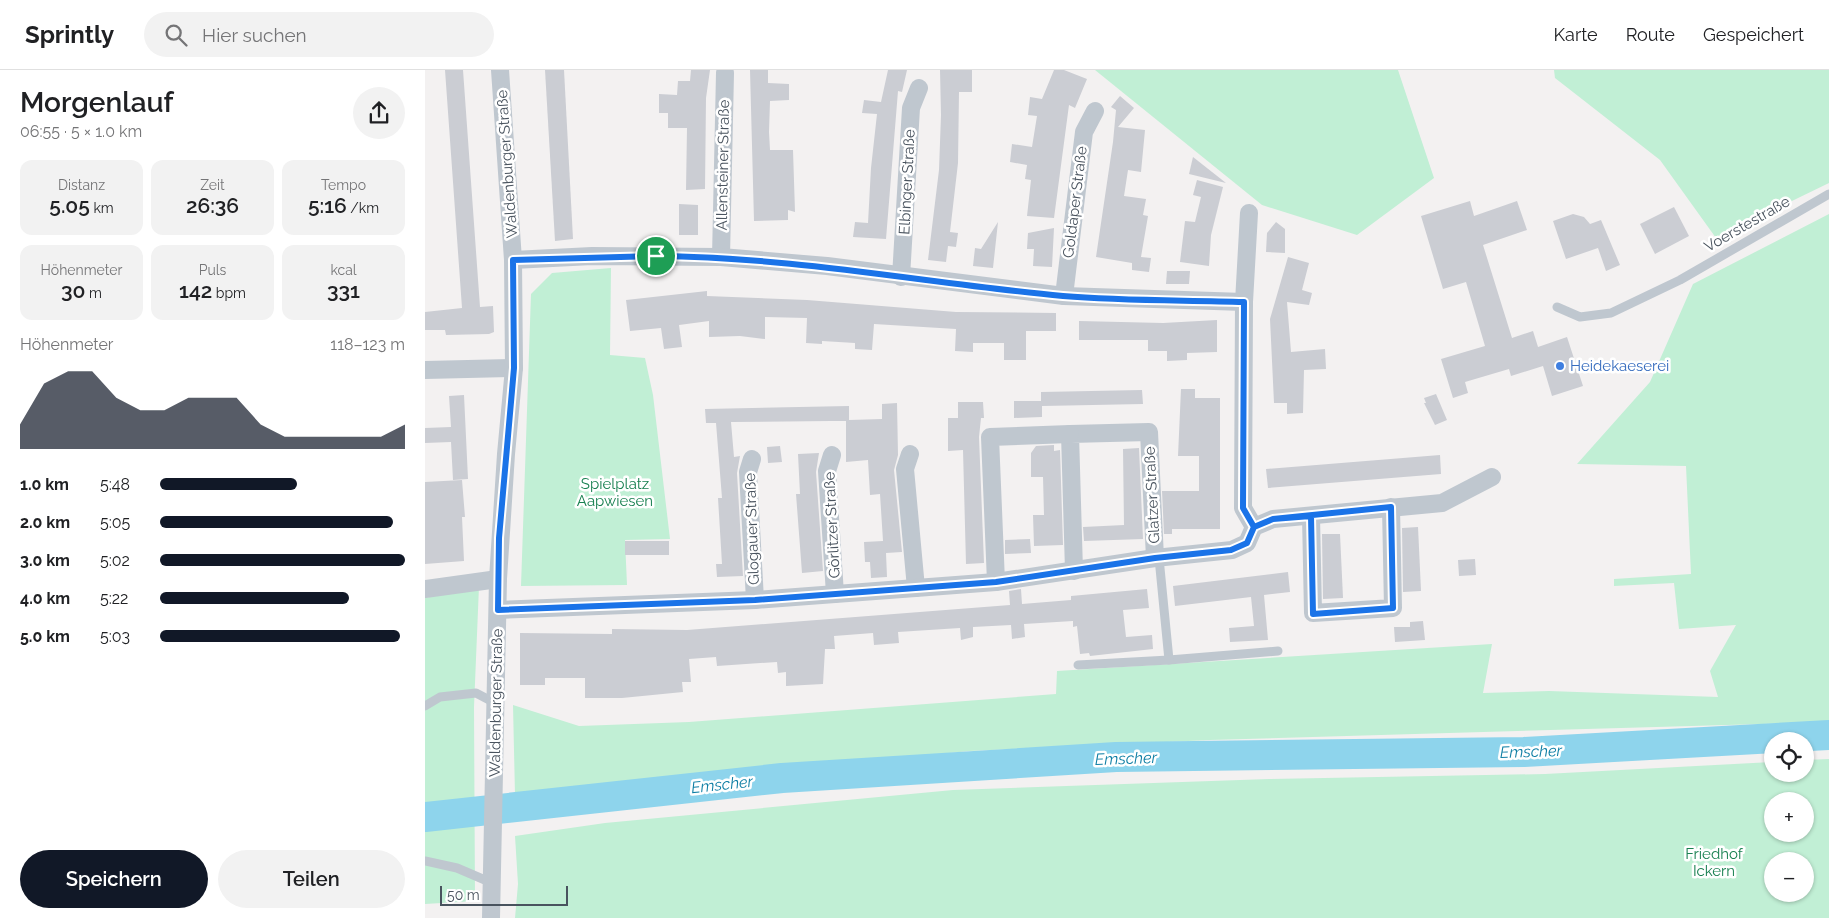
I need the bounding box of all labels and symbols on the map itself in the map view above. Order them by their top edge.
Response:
street label: Waldenburger Straße [493,89,521,239]
street label: Allensteiner Straße [713,99,733,231]
street label: Elbinger Straße [895,129,919,235]
street label: Goldaper Straße [1059,145,1091,259]
street label: Voerstestraße [1701,192,1793,256]
pin [635,235,677,277]
place label: Heidekaeserei [1570,357,1669,375]
marker: Heidekaeserei [1554,360,1566,372]
street label: Glatzer Straße [1140,446,1164,544]
street label: Görlitzer Straße [820,471,844,579]
street label: Glogauer Straße [741,472,763,585]
park label: Spielplatz Aapwiesen [577,475,653,510]
street label: Waldenburger Straße [486,628,506,777]
water label: Emscher [1500,741,1563,762]
water label: Emscher [1095,748,1158,769]
water label: Emscher [690,772,754,797]
park label: Friedhof Ickern [1685,845,1744,880]
scale bar [440,883,567,906]

